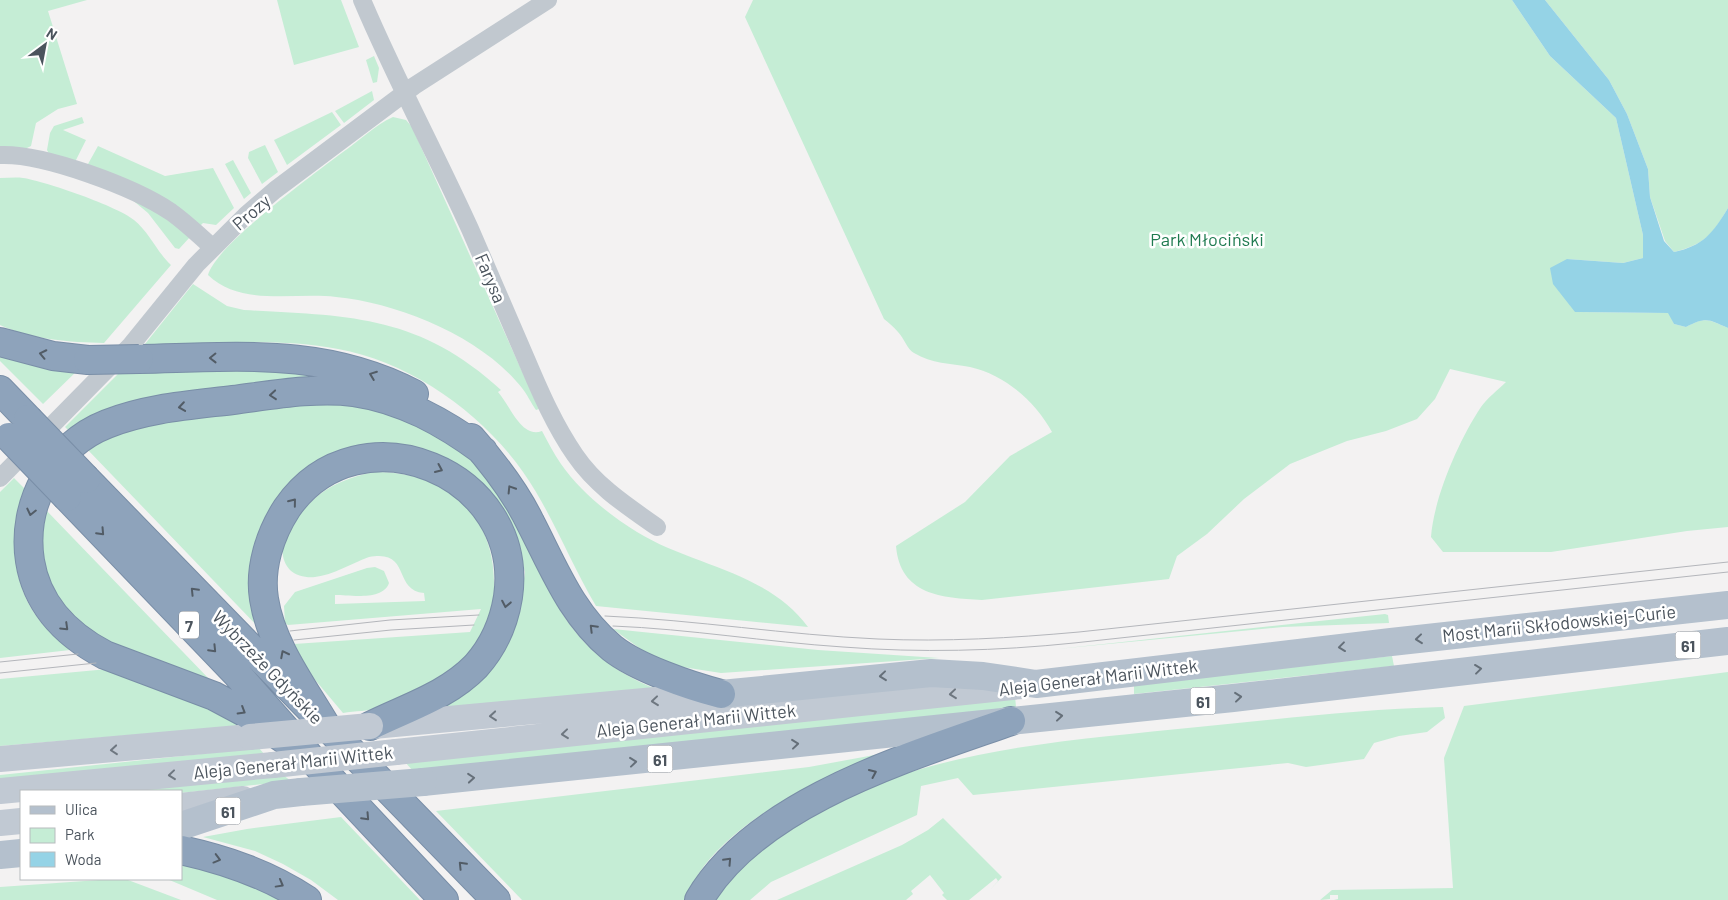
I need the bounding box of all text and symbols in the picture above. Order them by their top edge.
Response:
north arrow [20,20,70,70]
text: N [44,24,61,43]
street label: Prozy [227,190,275,234]
park label: Park Młociński [1150,228,1264,250]
street label: Farysa [471,250,511,306]
one-way arrow [39,349,48,360]
one-way arrow [208,353,216,363]
one-way arrow [369,371,378,382]
one-way arrow [269,390,277,401]
one-way arrow [178,401,186,412]
one-way arrow [434,463,443,474]
one-way arrow [508,485,518,494]
one-way arrow [287,499,295,508]
one-way arrow [26,507,37,516]
one-way arrow [95,526,104,535]
one-way arrow [191,588,200,597]
one-way arrow [502,599,512,608]
street label: Most Marii Skłodowskiej-Curie [1441,600,1677,646]
street label: Wybrzeże Gdyńskie [208,605,328,729]
road number: 7 [179,612,199,638]
one-way arrow [59,622,68,631]
one-way arrow [590,625,599,634]
road number: 61 [1676,632,1700,658]
one-way arrow [1414,633,1422,644]
one-way arrow [1338,642,1347,652]
one-way arrow [207,644,216,653]
one-way arrow [280,650,290,659]
street label: Aleja Generał Marii Wittek [997,654,1199,700]
one-way arrow [1474,664,1482,675]
one-way arrow [879,670,887,681]
one-way arrow [949,688,957,699]
road number: 61 [1190,688,1216,714]
one-way arrow [1235,692,1243,703]
one-way arrow [651,695,659,706]
street label: Aleja Generał Marii Wittek [595,699,797,741]
one-way arrow [236,705,245,715]
one-way arrow [489,710,497,721]
one-way arrow [1056,711,1064,722]
one-way arrow [561,728,569,739]
one-way arrow [791,739,799,750]
street label: Aleja Generał Marii Wittek [192,741,394,783]
one-way arrow [110,744,118,755]
road number: 61 [648,746,672,772]
one-way arrow [629,757,637,768]
one-way arrow [168,769,176,780]
one-way arrow [868,769,877,779]
one-way arrow [468,773,476,784]
legend [20,790,182,880]
road number: 61 [216,798,240,824]
text: Ulica [65,800,97,818]
one-way arrow [360,812,369,821]
text: Park [65,825,95,843]
text: Woda [65,850,101,868]
one-way arrow [213,853,222,864]
one-way arrow [722,858,731,867]
one-way arrow [459,862,468,871]
one-way arrow [275,878,284,888]

